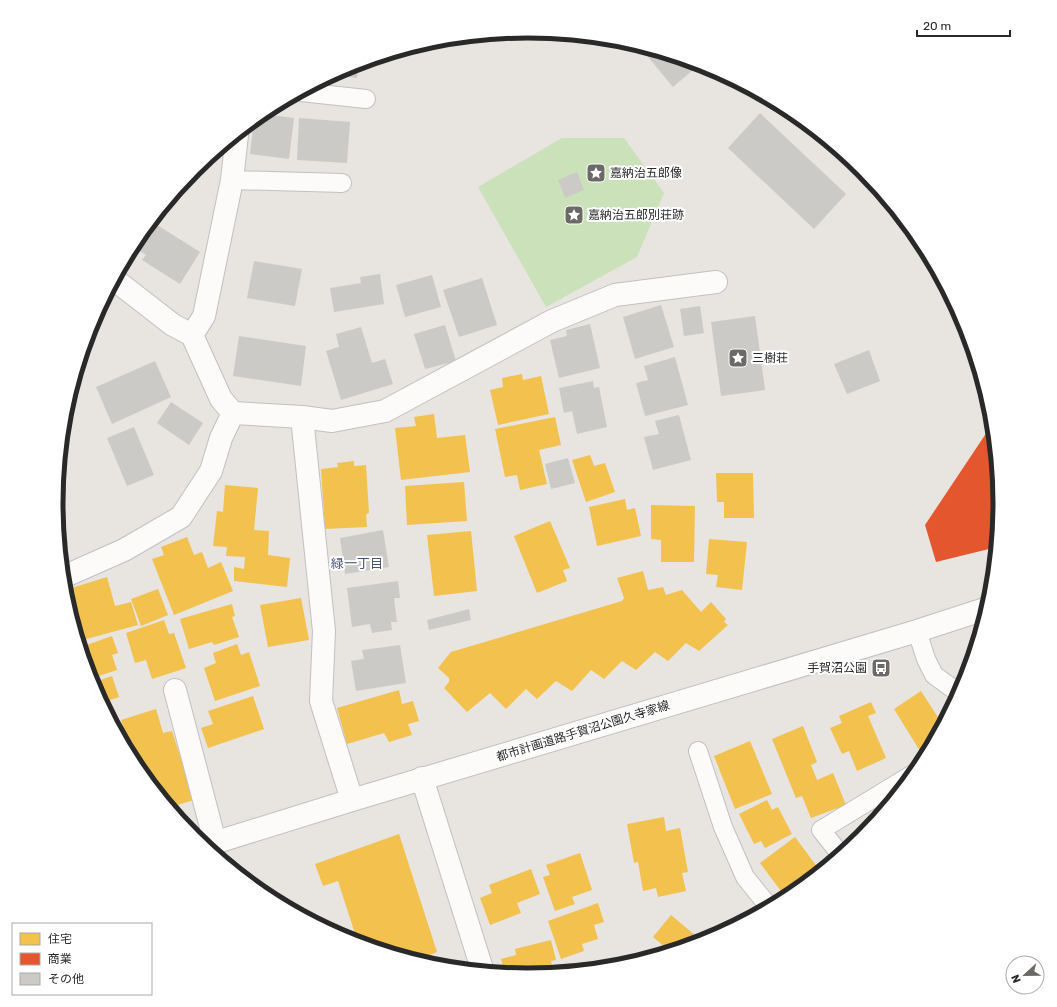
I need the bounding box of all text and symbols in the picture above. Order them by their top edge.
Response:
scale bar [917,12,1010,38]
text: 20 m [923,19,951,33]
place icon: 嘉納治五郎像 [585,162,607,184]
place label: 嘉納治五郎像 [610,166,682,180]
place icon: 嘉納治五郎別荘跡 [563,204,585,226]
place label: 嘉納治五郎別荘跡 [588,208,684,222]
place icon: 三樹荘 [727,347,749,369]
place label: 三樹荘 [752,351,788,365]
district label: 緑一丁目 [331,556,383,571]
bus stop icon: 手賀沼公園 [870,657,892,679]
place label: 手賀沼公園 [807,661,867,675]
street label: 都市計画道路手賀沼公園久寺家線 [495,698,671,764]
legend [12,923,152,995]
text: 住宅 [48,932,72,946]
text: 商業 [48,952,72,966]
north arrow [1005,955,1045,995]
text: その他 [48,972,84,986]
text: N [1009,972,1024,985]

